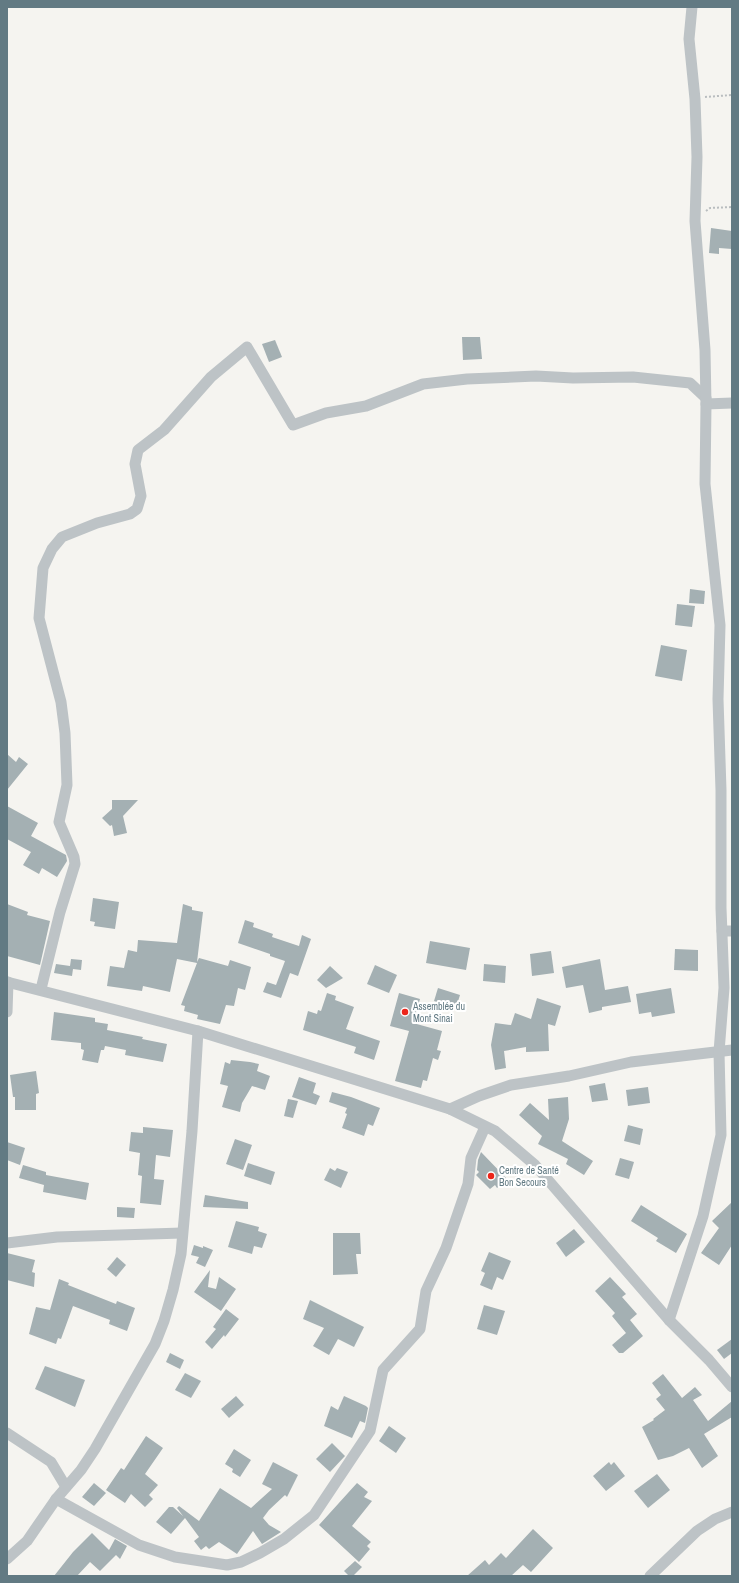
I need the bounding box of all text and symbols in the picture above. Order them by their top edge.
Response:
place label: Assemblée du Mont Sinai [412,1000,465,1025]
marker: Assemblée du Mont Sinai [400,1007,410,1017]
place label: Centre de Santé Bon Secours [499,1164,559,1189]
marker: Centre de Santé Bon Secours [486,1171,496,1181]

